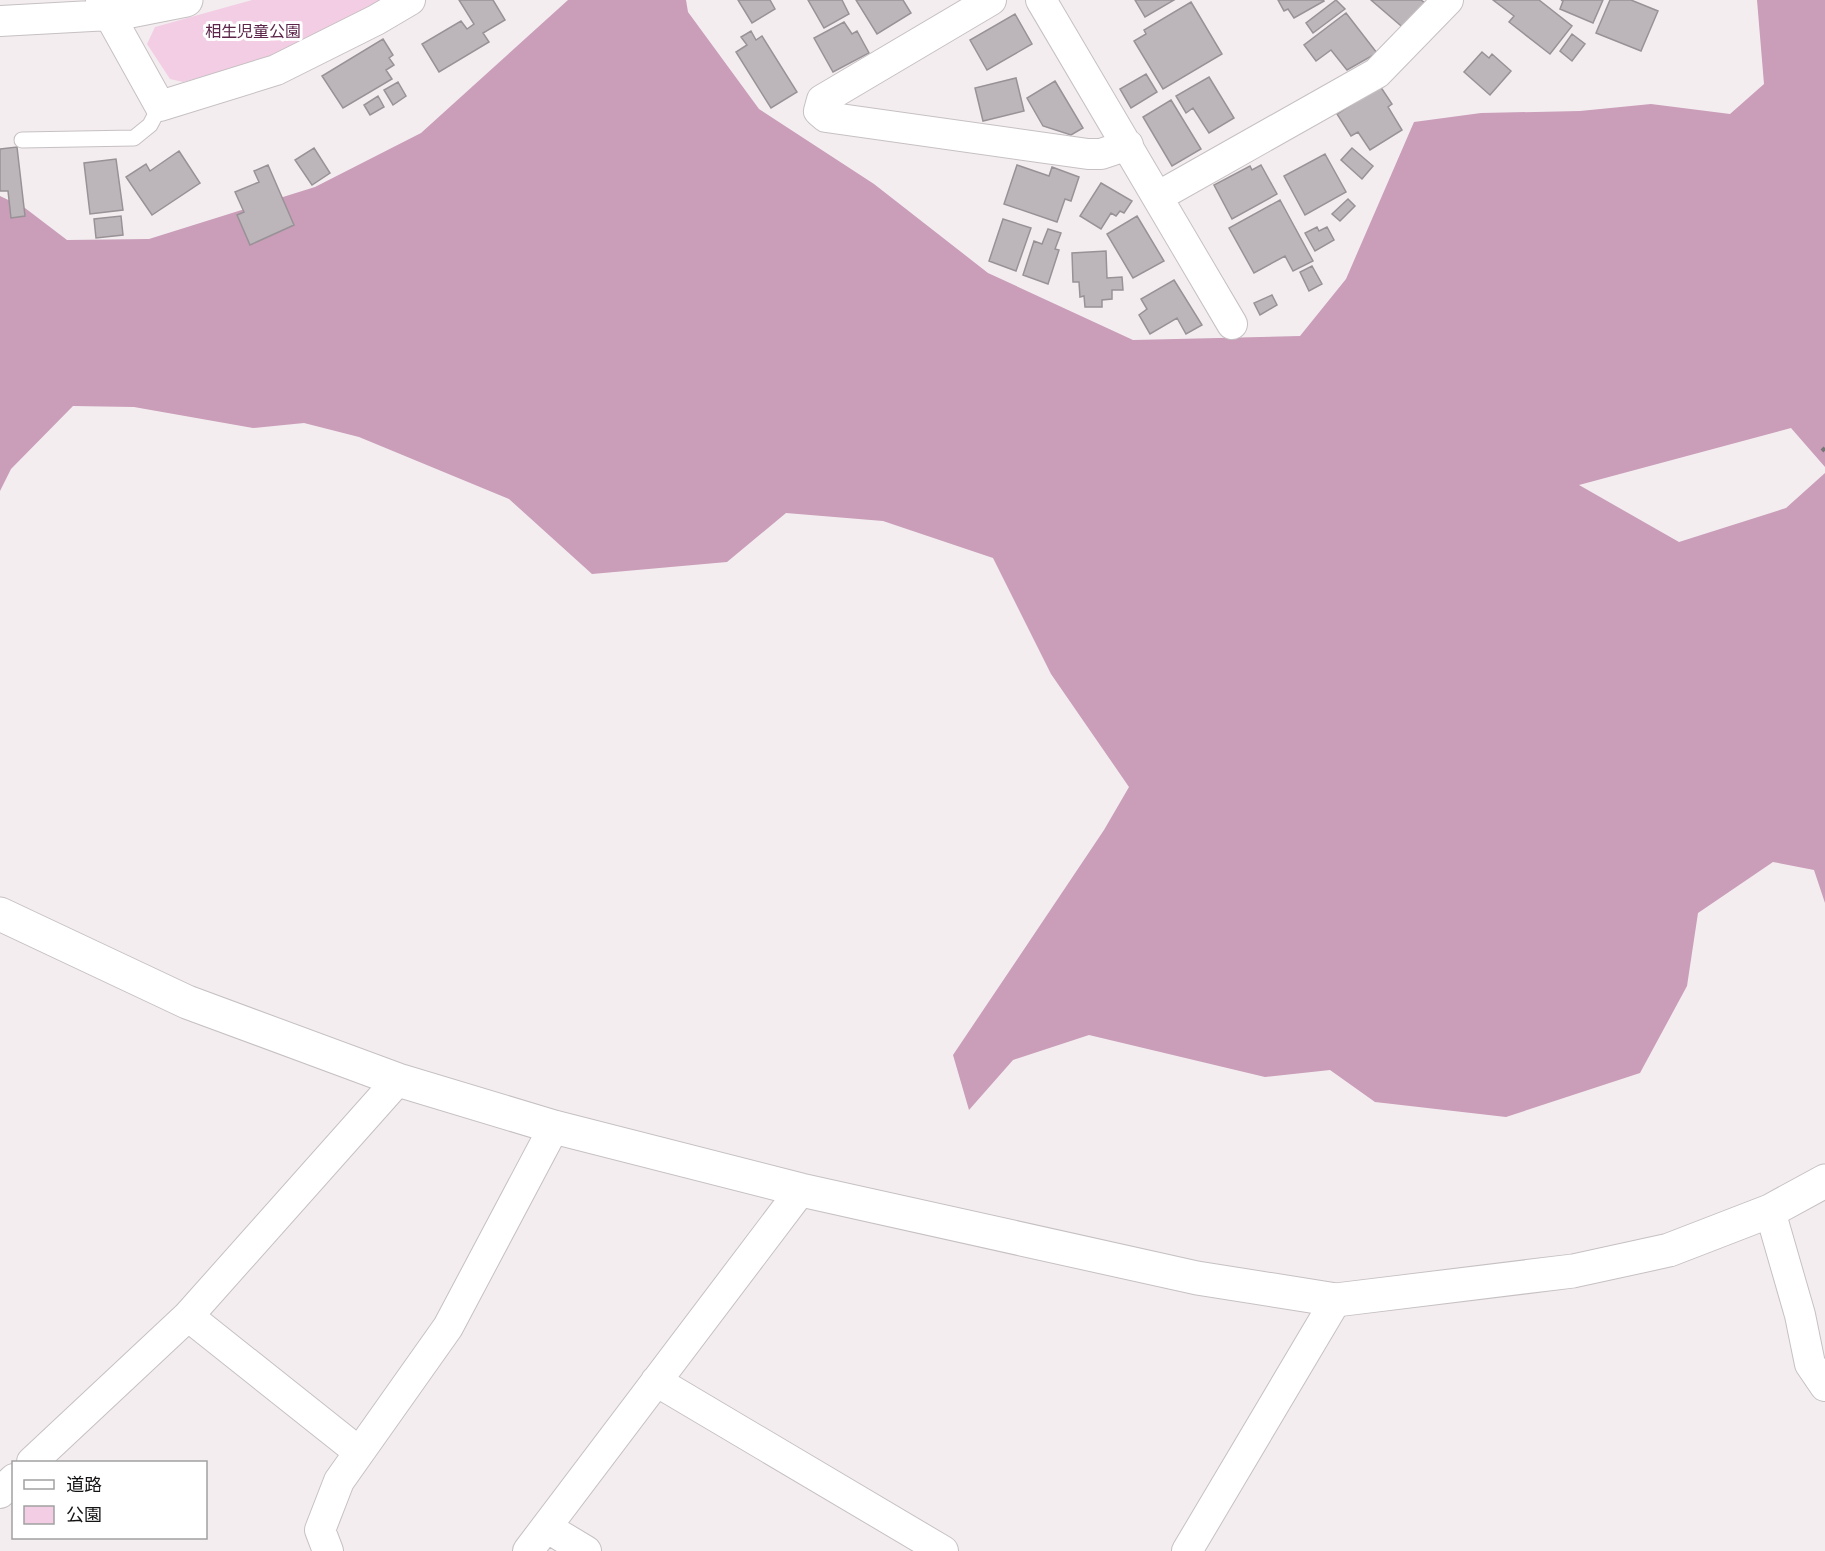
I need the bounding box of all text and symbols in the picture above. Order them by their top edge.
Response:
park label: 相生児童公園 [205,22,301,42]
legend [12,1461,207,1539]
text: 道路 [66,1474,102,1496]
text: 公園 [66,1504,102,1526]

